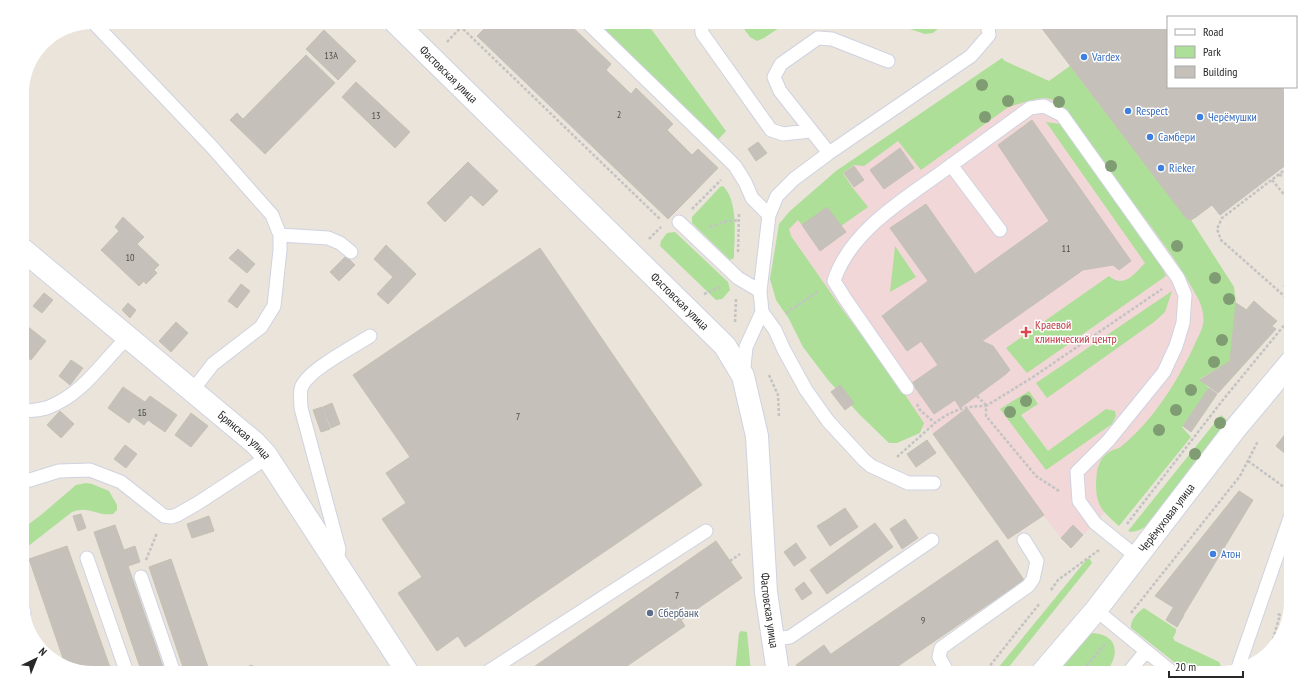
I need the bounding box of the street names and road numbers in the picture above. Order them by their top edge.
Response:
street label: Фастовская улица [417,42,481,106]
street label: Фастовская улица [648,269,713,333]
street label: Брянская улица [215,407,275,462]
street label: Черёмуховая улица [1135,480,1198,555]
street label: Фастовская улица [758,572,782,649]

